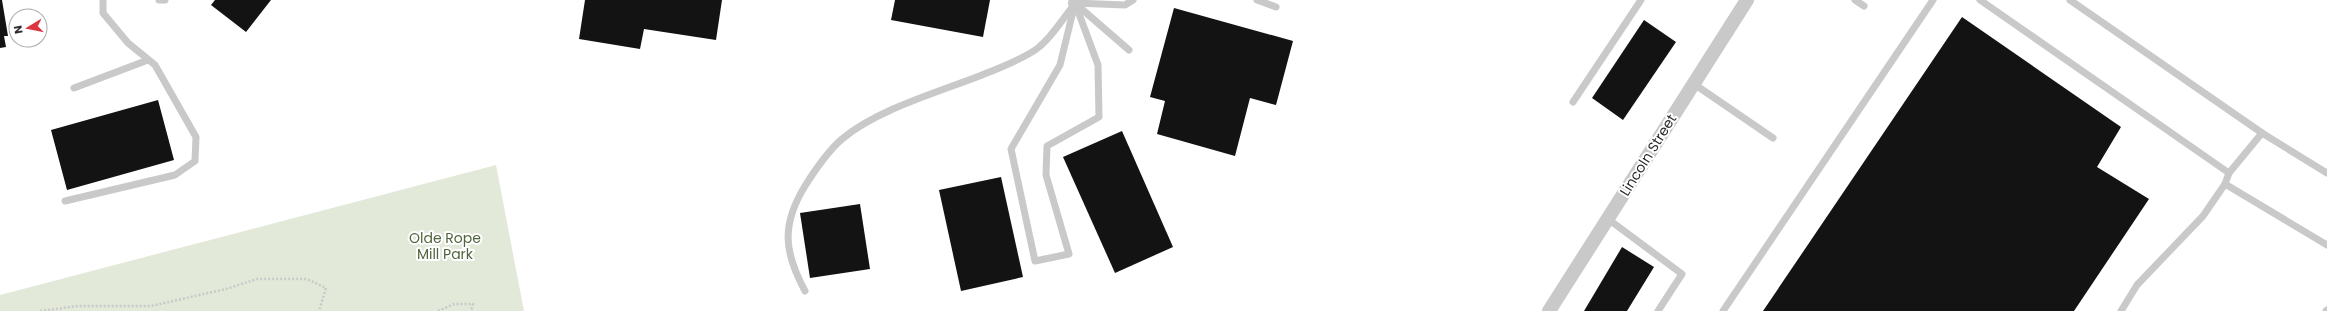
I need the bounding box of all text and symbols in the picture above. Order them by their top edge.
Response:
north arrow [8,8,48,48]
text: N [10,24,27,35]
street label: Lincoln Street [1615,110,1681,200]
park label: Olde Rope Mill Park [409,228,481,264]

